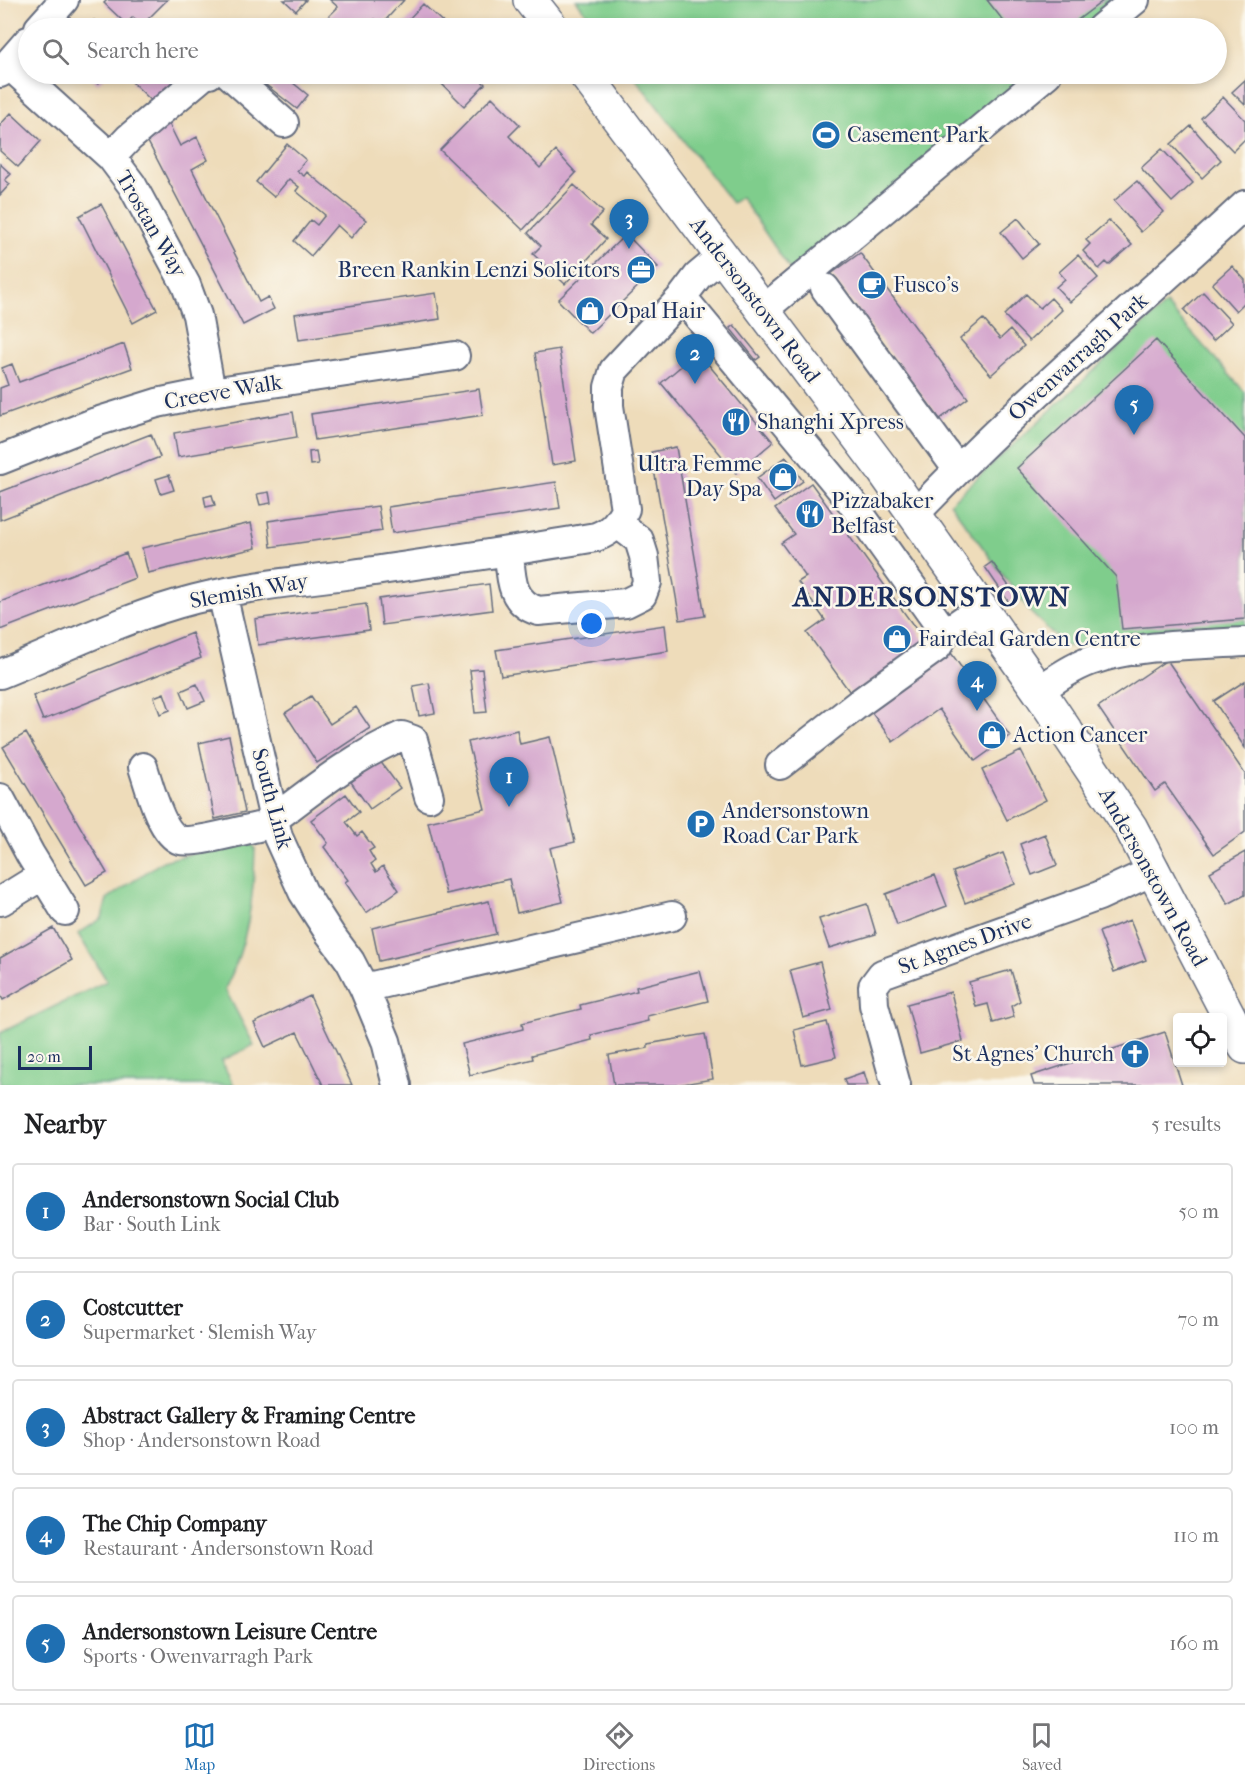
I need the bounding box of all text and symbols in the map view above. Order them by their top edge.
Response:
search box [18,18,1227,84]
icon: search [39,35,72,68]
text: Search here [87,38,199,64]
sports icon: Casement Park [810,119,842,151]
place label: Casement Park [847,122,990,148]
street label: Trostan Way [110,166,193,283]
pin: 3 [610,200,648,249]
street label: Andersonstown Road [684,211,826,389]
office icon: Breen Rankin Lenzi Solicitors [625,254,657,286]
place label: Breen Rankin Lenzi Solicitors [337,257,620,283]
cafe icon: Fusco's [856,269,888,301]
place label: Fusco's [893,272,959,298]
street label: Owenvarragh Park [1003,287,1154,427]
shop icon: Opal Hair [574,295,606,327]
place label: Opal Hair [611,298,706,324]
pin: 2 [676,334,714,384]
street label: Creeve Walk [162,369,285,415]
pin: 5 [1114,386,1154,435]
restaurant icon: Shanghi Xpress [720,406,752,438]
place label: Shanghi Xpress [757,409,904,435]
place label: Ultra Femme Day Spa [637,451,763,502]
shop icon: Ultra Femme Day Spa [767,461,799,493]
place label: Pizzabaker Belfast [831,488,934,539]
restaurant icon: Pizzabaker Belfast [794,498,826,530]
street label: Slemish Way [188,568,311,614]
district label: ANDERSONSTOWN [791,580,1071,613]
your location [577,609,606,638]
shop icon: Fairdeal Garden Centre [881,623,913,655]
place label: Fairdeal Garden Centre [918,626,1141,652]
pin: 4 [958,662,996,711]
shop icon: Action Cancer [976,719,1008,751]
place label: Action Cancer [1012,722,1148,748]
street label: South Link [246,746,298,853]
pin: 1 [490,758,528,807]
street label: Andersonstown Road [1093,782,1213,972]
place label: Andersonstown Road Car Park [721,798,869,849]
parking icon: Andersonstown Road Car Park [685,808,717,840]
street label: St Agnes Drive [895,908,1035,980]
map controls [1173,1013,1227,1067]
button: locate [1173,1013,1227,1067]
church icon: St Agnes' Church [1119,1038,1151,1070]
place label: St Agnes' Church [952,1041,1115,1067]
scale bar [18,1043,92,1070]
text: 20 m [27,1047,61,1066]
text: Nearby [24,1109,106,1140]
text: 5 results [1151,1113,1221,1136]
text: Andersonstown Social Club [83,1187,339,1213]
text: 1 [42,1200,49,1223]
text: 50 m [1178,1200,1219,1223]
text: Bar · South Link [83,1213,220,1236]
text: Costcutter [83,1295,183,1321]
text: 2 [40,1308,51,1331]
text: 70 m [1177,1308,1219,1331]
text: Supermarket · Slemish Way [83,1321,317,1344]
text: Abstract Gallery & Framing Centre [83,1403,415,1429]
text: 3 [41,1416,50,1439]
text: 100 m [1169,1416,1219,1439]
text: Shop · Andersonstown Road [83,1429,320,1452]
text: The Chip Company [83,1511,267,1537]
text: 4 [40,1524,51,1547]
text: 110 m [1173,1524,1219,1547]
text: Restaurant · Andersonstown Road [83,1537,374,1560]
text: Andersonstown Leisure Centre [83,1619,377,1645]
text: 5 [41,1632,50,1655]
text: 160 m [1169,1632,1219,1655]
text: Sports · Owenvarragh Park [83,1645,313,1668]
tab: Map [183,1719,216,1774]
tab: Directions [583,1719,655,1774]
tab: Saved [1022,1719,1062,1774]

